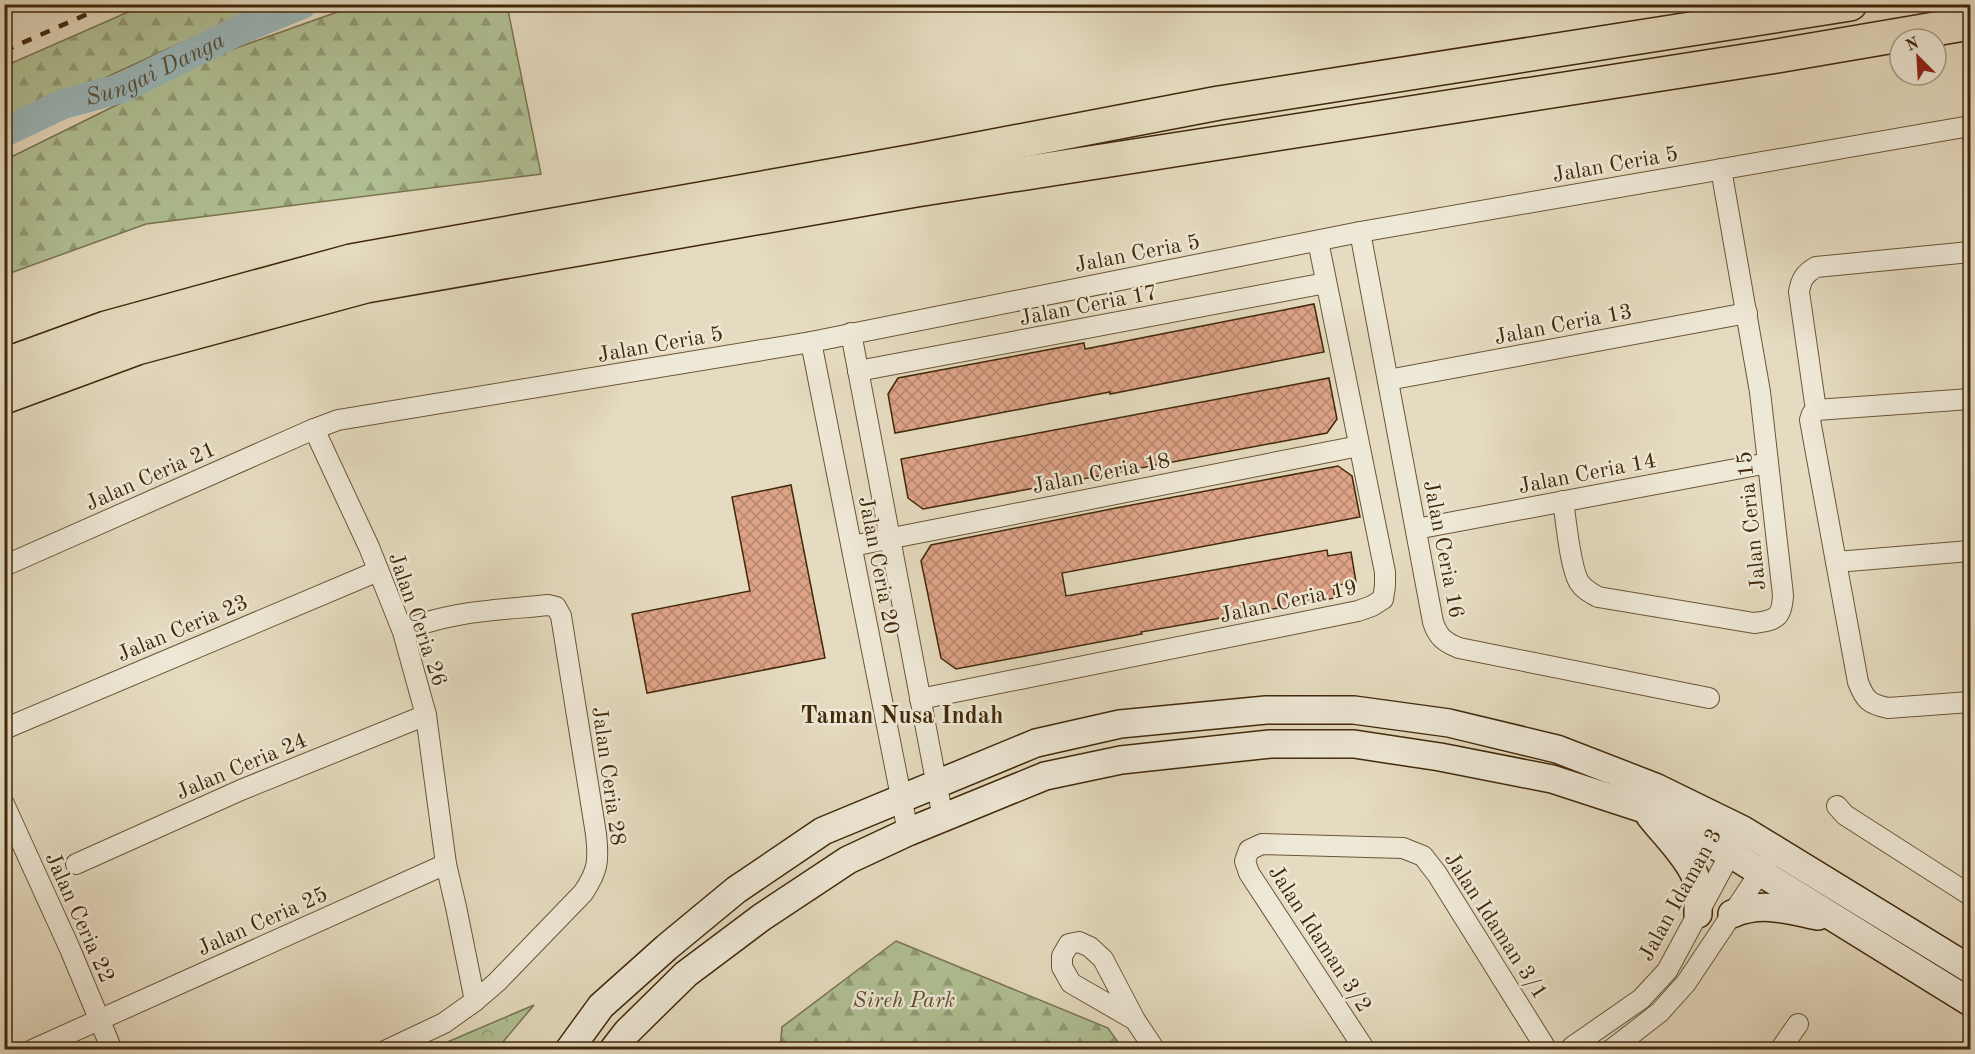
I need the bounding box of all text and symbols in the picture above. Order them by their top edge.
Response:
north arrow [1888,27,1948,87]
water label: Sungai Danga [83,29,229,111]
text: N [1904,35,1922,55]
street label: Jalan Ceria 5 [1551,143,1680,187]
street label: Jalan Ceria 5 [1073,231,1202,277]
street label: Jalan Ceria 17 [1018,282,1159,330]
street label: Jalan Ceria 13 [1493,301,1634,349]
street label: Jalan Ceria 5 [596,323,725,367]
street label: Jalan Ceria 21 [82,438,219,515]
street label: Jalan Ceria 18 [1031,450,1172,498]
street label: Jalan Ceria 14 [1517,450,1658,498]
street label: Jalan Ceria 15 [1734,450,1770,592]
street label: Jalan Ceria 16 [1419,479,1467,620]
street label: Jalan Ceria 20 [854,495,902,636]
street label: Jalan Ceria 26 [384,550,450,689]
street label: Jalan Ceria 19 [1218,577,1359,627]
street label: Jalan Ceria 23 [114,591,252,666]
street label: Jalan Ceria 28 [587,705,629,847]
district label: Taman Nusa Indah [801,705,1003,729]
street label: Jalan Ceria 24 [173,729,311,804]
street label: Jalan Idaman 3 [1635,825,1726,965]
street label: Jalan Ceria 22 [41,849,118,986]
street label: Jalan Idaman 3/1 [1440,849,1551,1004]
street label: Jalan Idaman 3/2 [1264,862,1375,1017]
street label: Jalan Ceria 25 [194,883,331,960]
park label: Sireh Park [853,990,955,1012]

